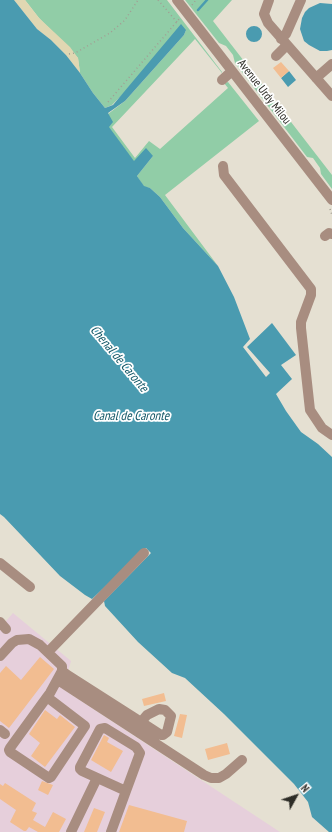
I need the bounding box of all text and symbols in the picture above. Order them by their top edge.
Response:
street label: Avenue Urdy Milou [234,57,294,127]
water label: Chenal de Caronte [87,323,151,395]
water label: Canal de Caronte [93,408,169,424]
north arrow [276,776,316,816]
text: N [298,782,312,795]

